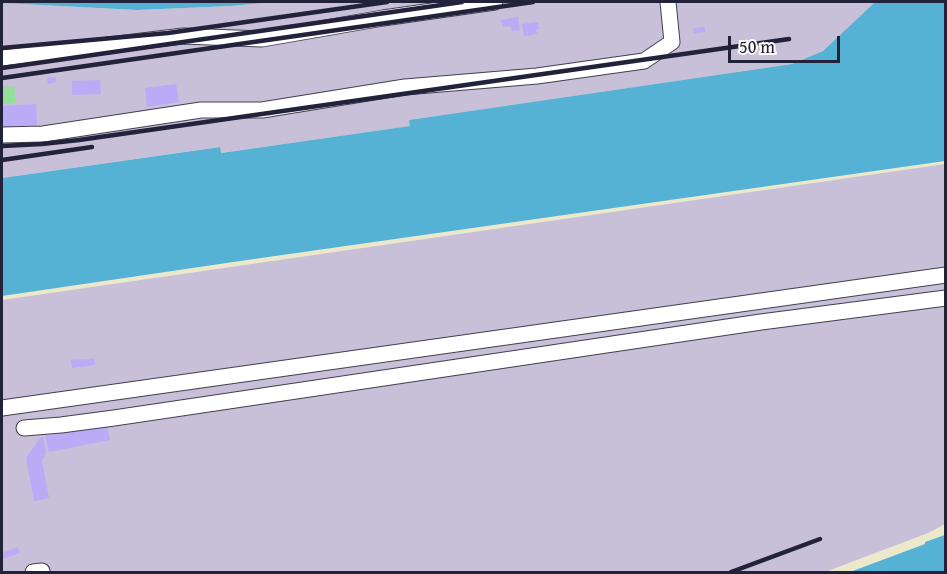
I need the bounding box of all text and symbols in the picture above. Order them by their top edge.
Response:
scale bar [731,24,844,62]
text: 50 m [739,33,775,60]

